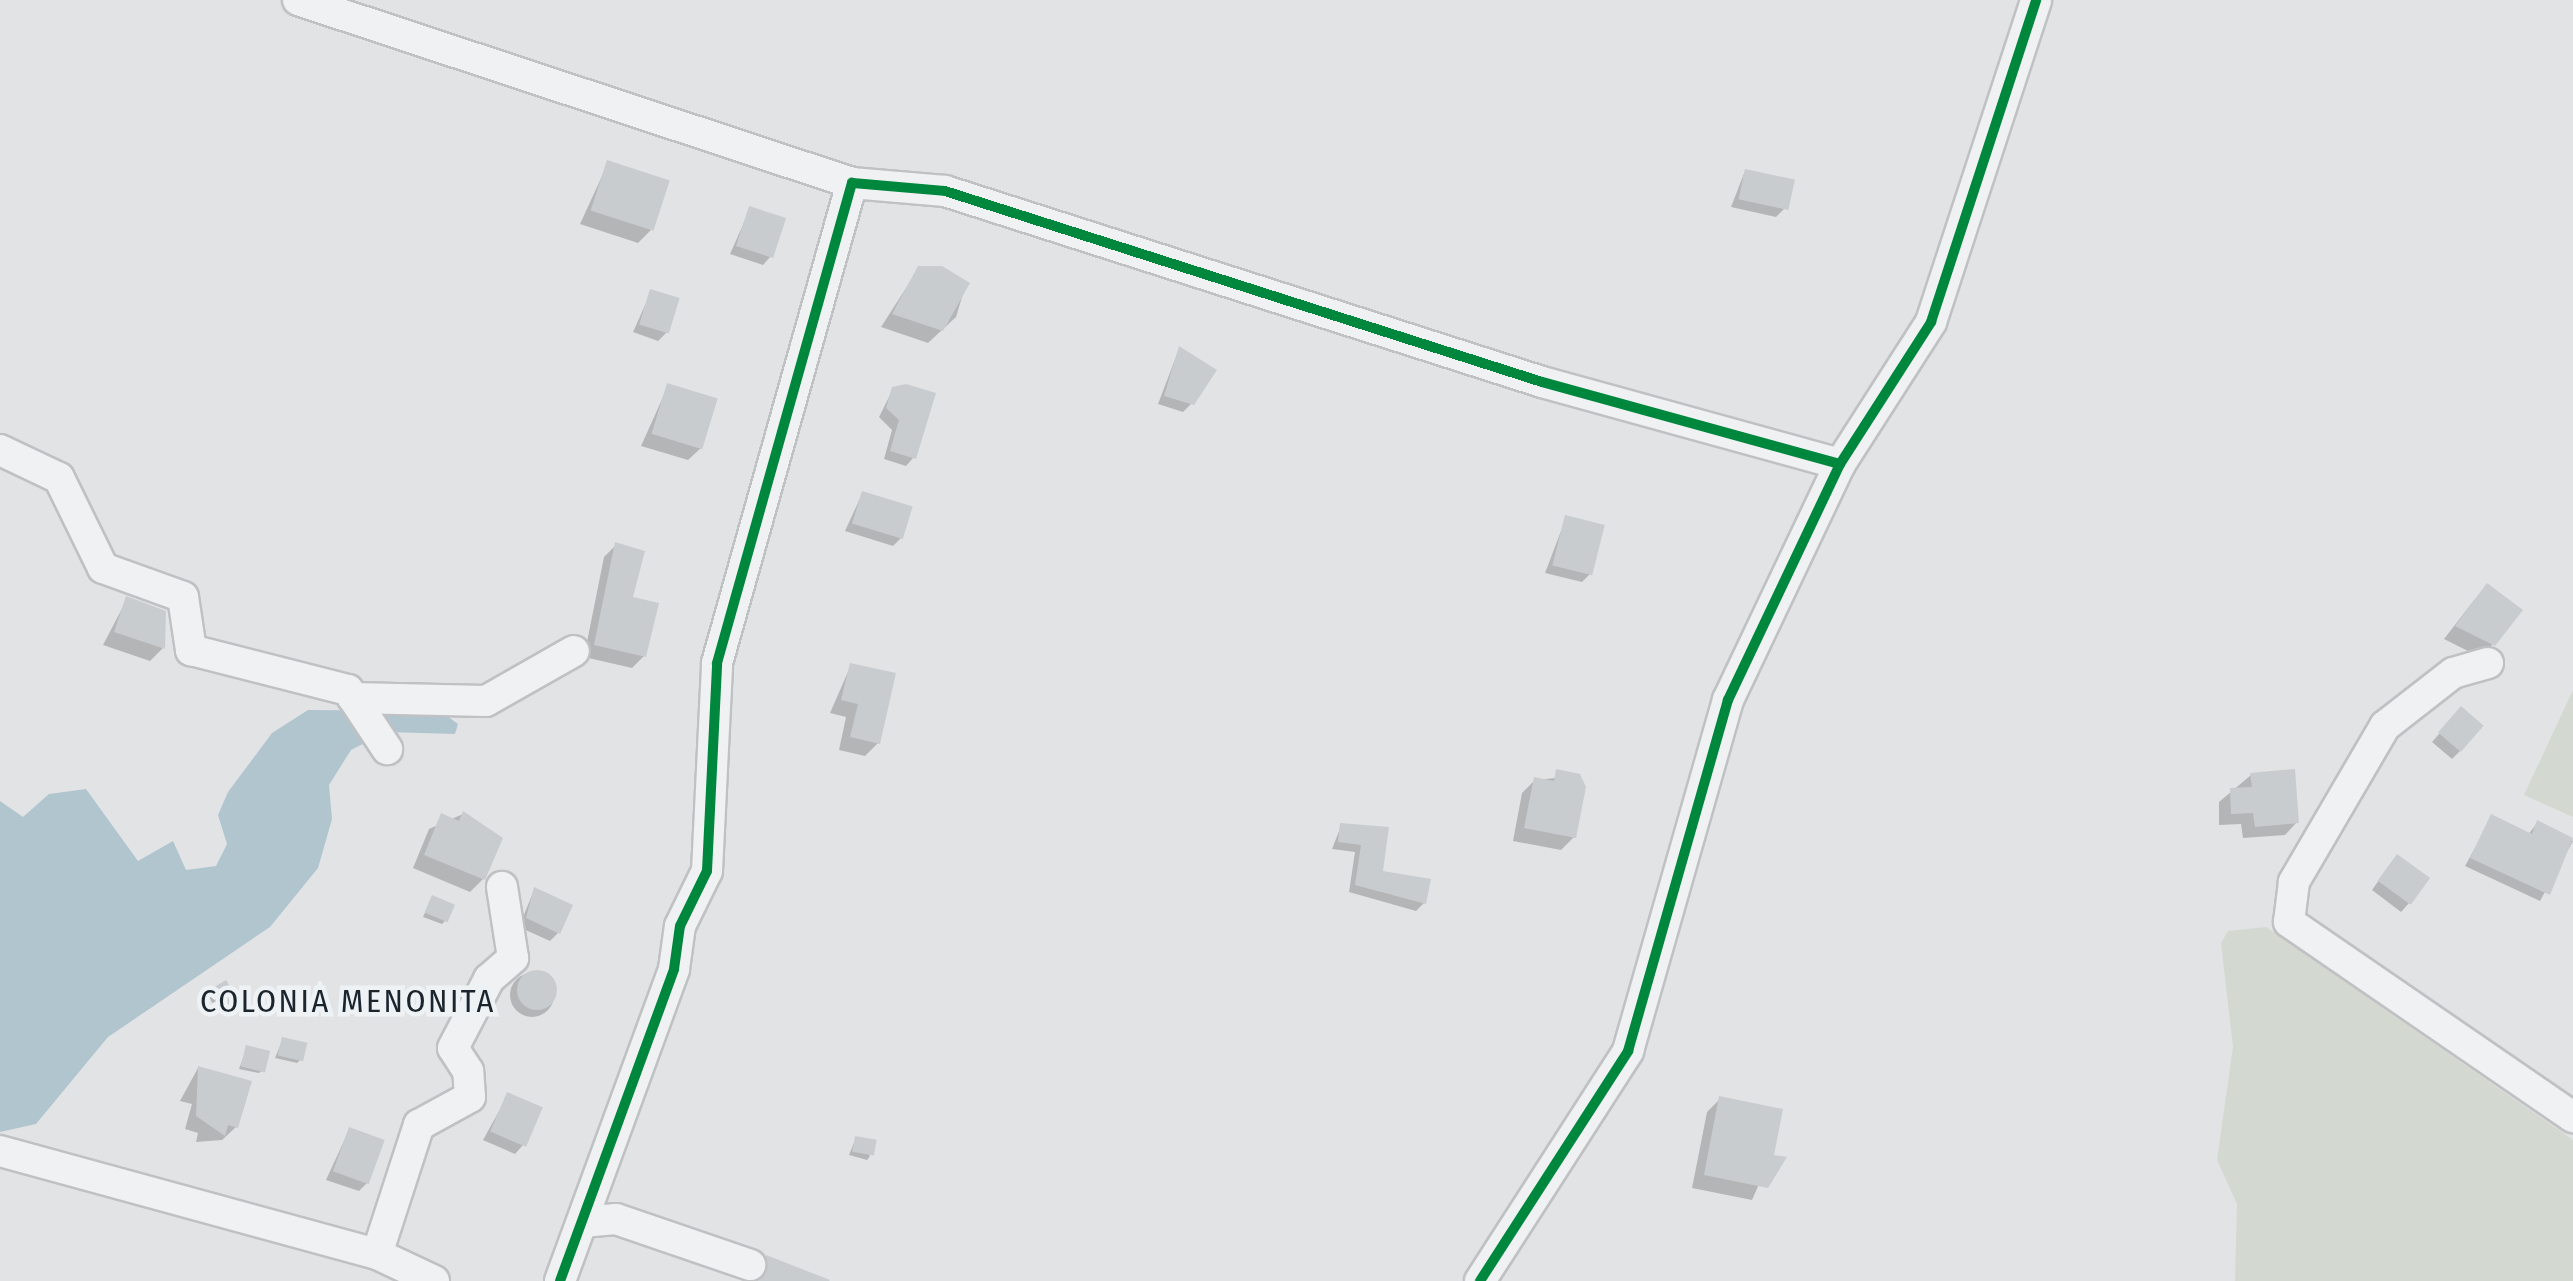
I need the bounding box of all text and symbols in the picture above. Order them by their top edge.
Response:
district label: COLONIA MENONITA [200,982,496,1020]

